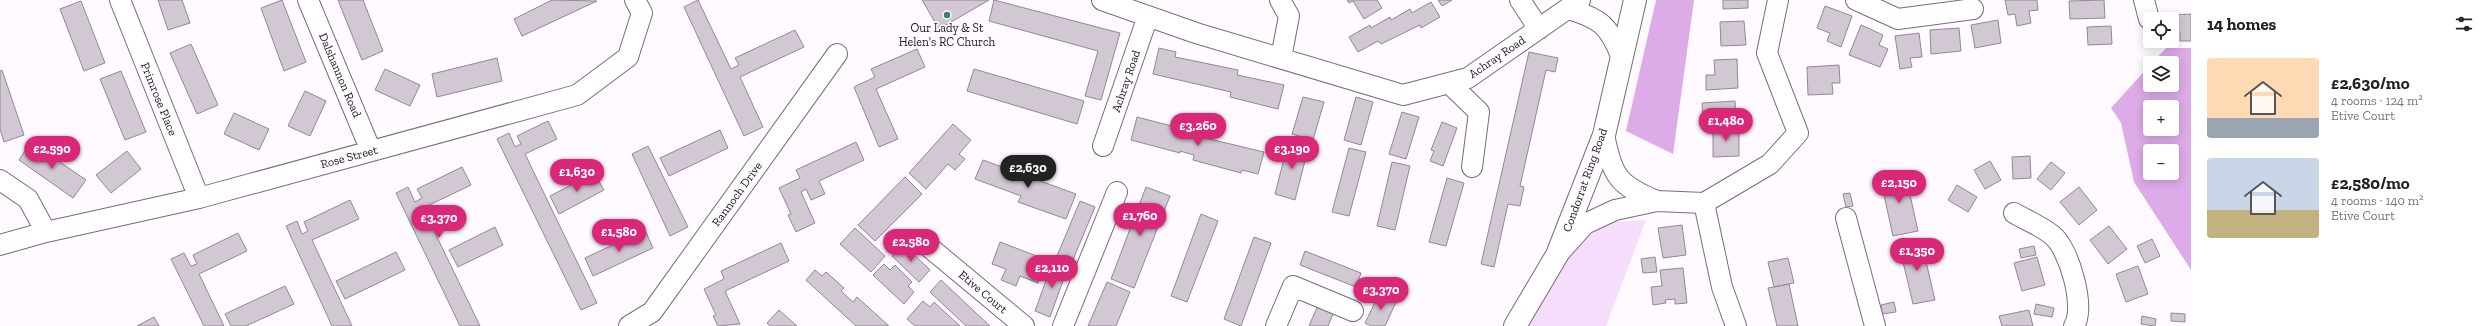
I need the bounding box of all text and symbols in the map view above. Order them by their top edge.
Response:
marker: Our Lady & St Helen's RC Church [942,10,952,20]
map controls [2143,12,2179,180]
button: locate [2143,12,2179,48]
icon: filters [2453,13,2475,35]
text: 14 homes [2207,14,2276,34]
place label: Our Lady & St Helen's RC Church [899,21,996,49]
street label: Dalshannon Road [316,31,364,120]
street label: Achray Road [1466,33,1528,81]
street label: Achray Road [1109,48,1143,114]
button: layers [2143,56,2179,92]
street label: Primrose Place [138,60,180,138]
text: £2,630/mo [2331,73,2410,93]
icon: home [2239,74,2287,122]
text: 4 rooms · 124 m² [2331,93,2423,108]
button: + [2143,100,2179,136]
pin: £1,480 [1693,108,1759,142]
text: Etive Court [2331,108,2395,123]
pin: £3,260 [1165,113,1231,147]
text: £1,480 [1708,113,1744,128]
text: £3,260 [1179,118,1217,133]
street label: Condorrat Ring Road [1560,126,1610,234]
pin: £2,590 [19,136,85,170]
pin: £3,190 [1259,136,1325,170]
text: £2,590 [33,141,71,156]
text: £3,190 [1274,141,1310,156]
street label: Rose Street [319,143,380,171]
button: − [2143,144,2179,180]
pin: £2,630 [995,155,1061,189]
pin: £1,630 [544,159,610,193]
street label: Rannoch Drive [709,159,765,229]
text: £2,630 [1009,160,1047,175]
text: £1,630 [559,164,595,179]
pin: £2,150 [1866,170,1932,204]
text: £2,580/mo [2331,173,2410,193]
icon: home [2239,174,2287,222]
text: £2,150 [1881,175,1917,190]
text: 4 rooms · 140 m² [2331,193,2424,208]
pin: £1,760 [1107,203,1173,237]
pin: £3,370 [406,205,472,239]
text: £1,760 [1122,208,1158,223]
text: Etive Court [2331,208,2395,223]
text: £3,370 [420,210,458,225]
pin: £1,580 [586,219,652,253]
text: £1,580 [601,224,637,239]
pin: £2,580 [878,229,944,263]
text: £2,580 [892,234,930,249]
pin: £1,350 [1884,238,1950,272]
text: £1,350 [1899,243,1935,258]
pin: £2,110 [1019,255,1085,289]
text: £2,110 [1035,260,1069,275]
street label: Etive Court [956,268,1011,317]
pin: £3,370 [1348,277,1414,311]
text: £3,370 [1362,282,1400,297]

